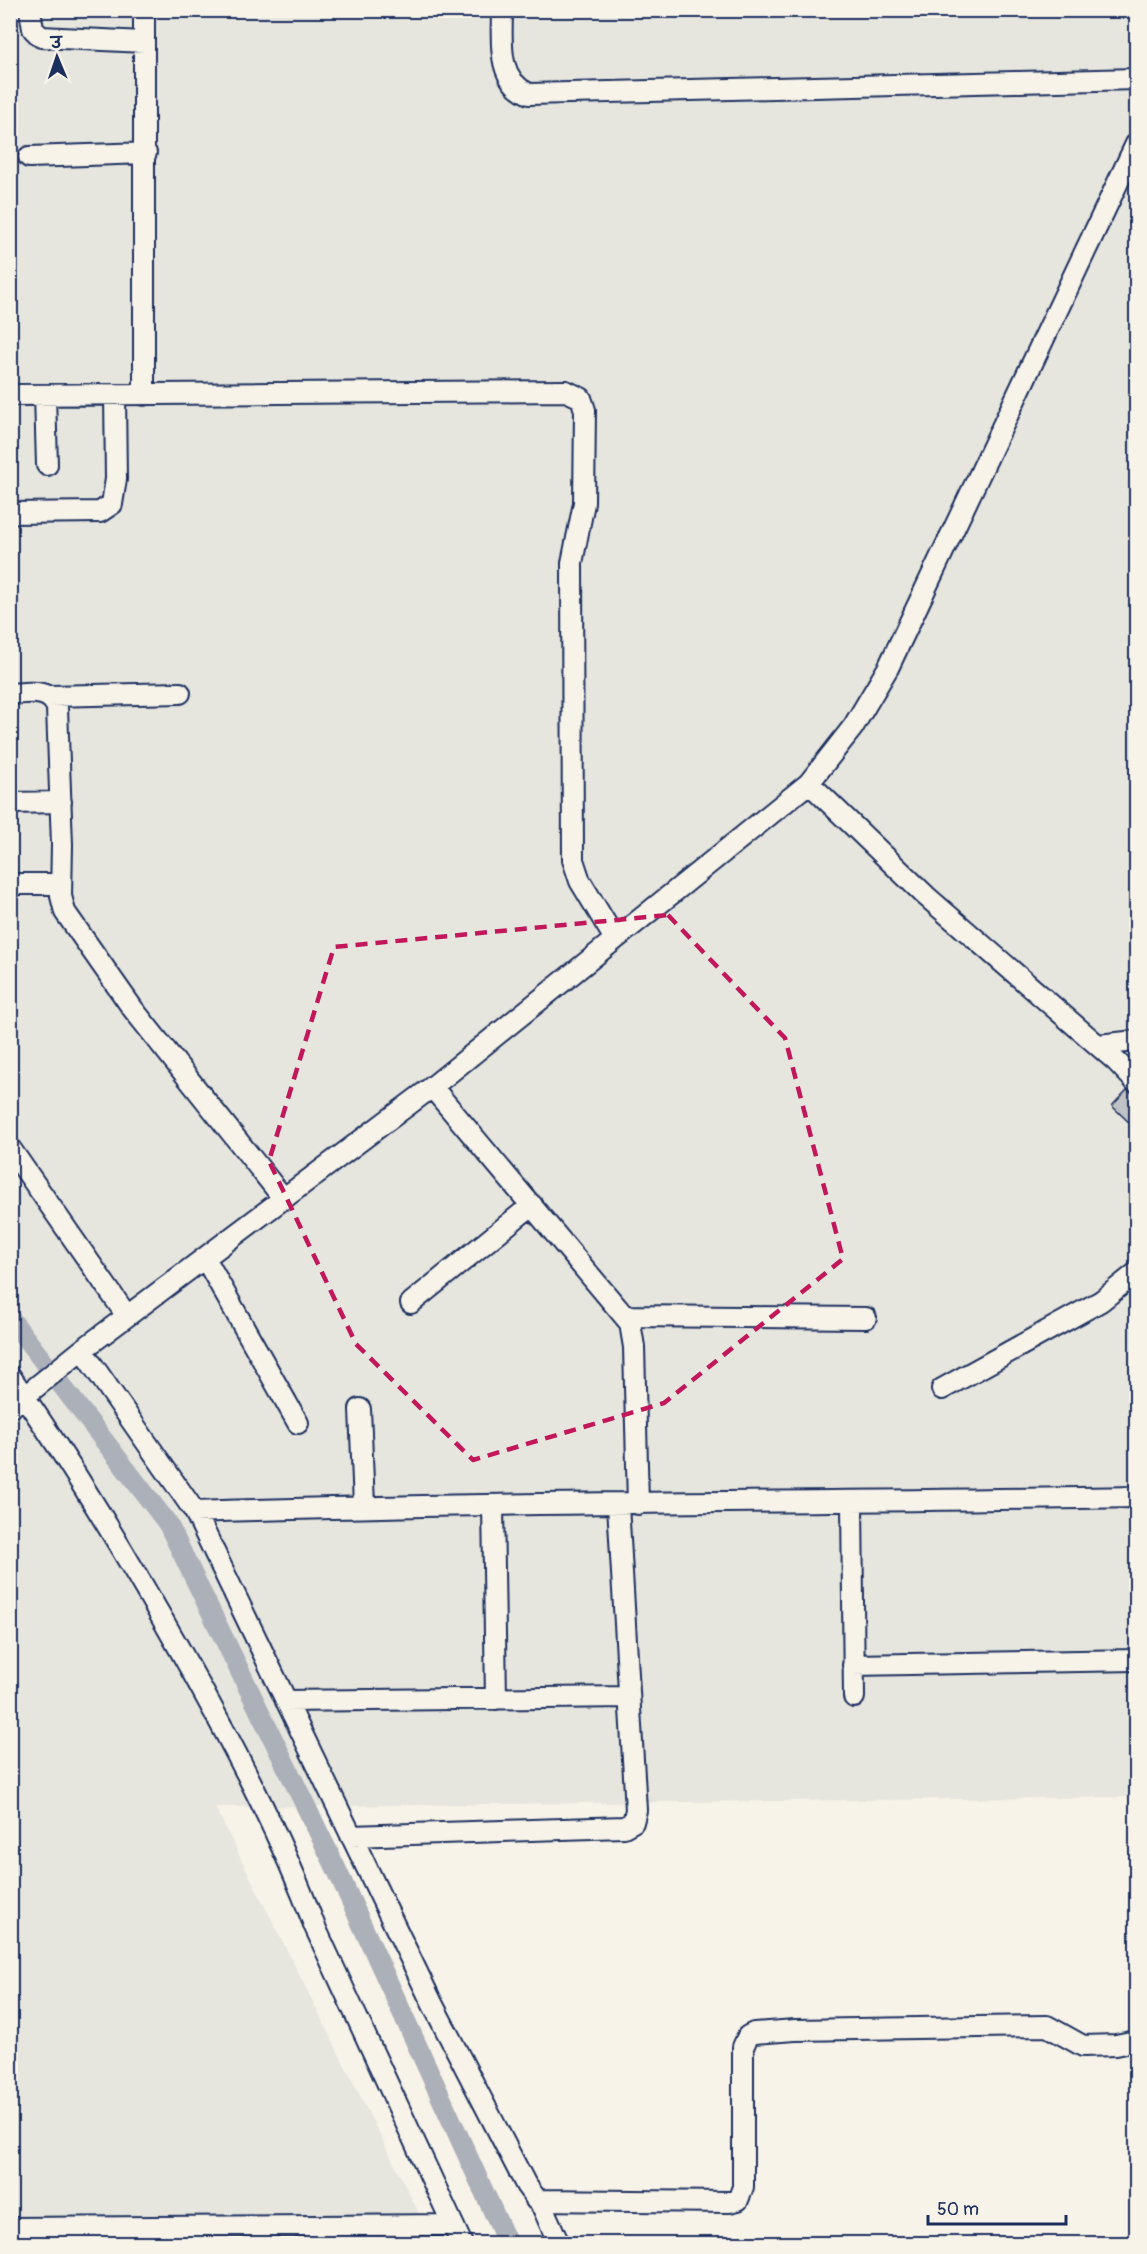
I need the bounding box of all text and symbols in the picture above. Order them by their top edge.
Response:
north arrow [27,27,87,87]
text: उ [49,33,64,53]
scale bar [928,2188,1066,2226]
text: 50 m [937,2198,979,2221]

